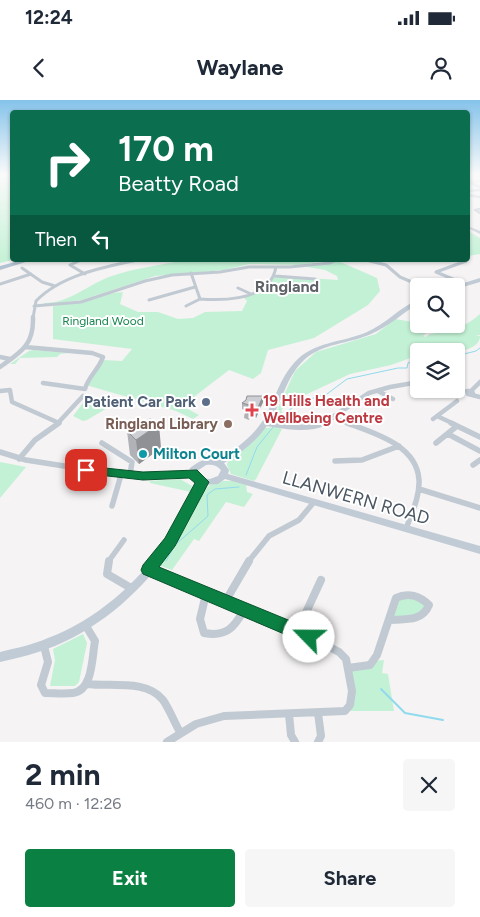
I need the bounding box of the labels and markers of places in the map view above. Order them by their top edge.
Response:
place label: 19 Hills Health and Wellbeing Centre [263,392,390,427]
place label: Patient Car Park [84,393,196,411]
marker: Patient Car Park [200,396,212,408]
marker: 19 Hills Health and Wellbeing Centre [245,403,259,417]
place label: Ringland Library [105,415,218,433]
marker: Ringland Library [222,418,234,430]
place label: Milton Court [153,445,240,463]
marker: Milton Court [137,448,149,460]
pin [65,449,107,491]

